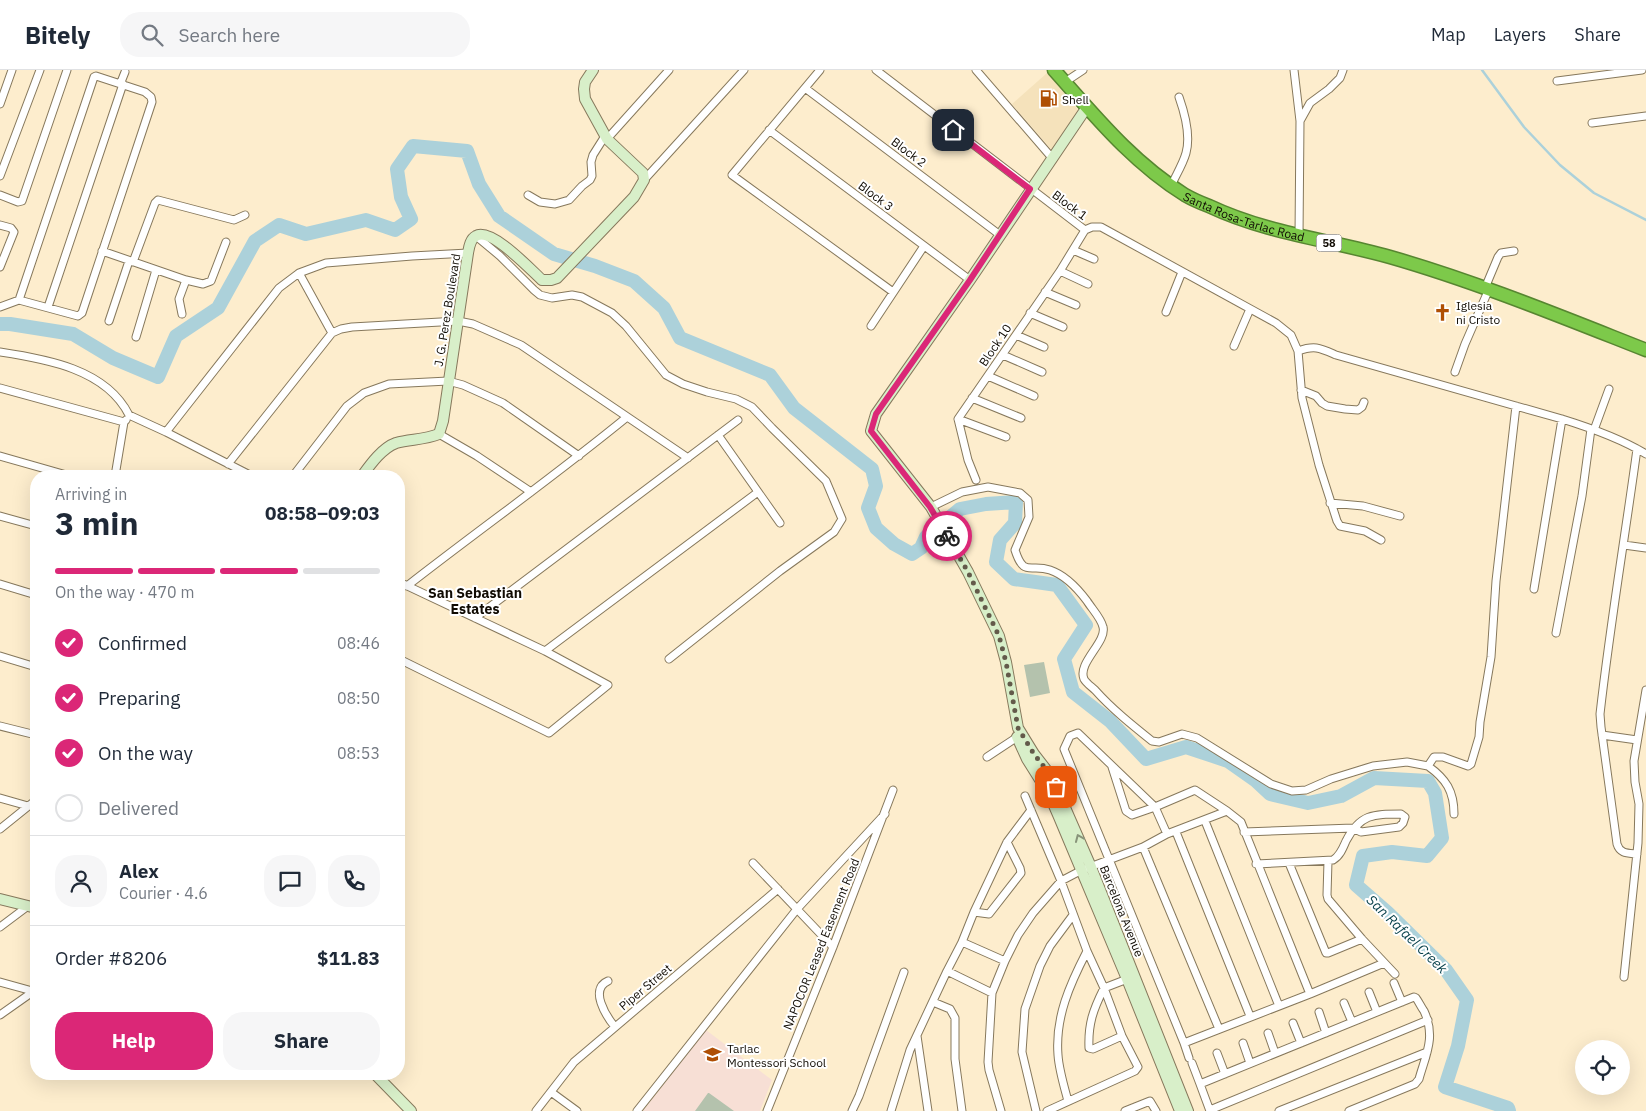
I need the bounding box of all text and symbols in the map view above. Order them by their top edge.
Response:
search box [120,12,470,57]
text: Bitely [25,19,90,51]
icon: search [138,21,166,49]
text: Search here [178,23,280,47]
text: Map [1431,23,1466,46]
text: Layers [1494,23,1546,46]
text: Share [1574,23,1621,46]
fuel station icon: Shell [1038,89,1058,109]
place label: Shell [1062,92,1089,107]
pin [932,109,974,151]
icon: home [939,116,967,144]
street label: Block 2 [888,134,930,170]
street label: Block 3 [855,178,897,214]
street label: Block 1 [1049,187,1091,223]
street label: Santa Rosa-Tarlac Road [1181,188,1306,244]
road number: 58 [1316,234,1342,252]
street label: J. G. Perez Boulevard [431,253,463,367]
place label: Iglesia ni Cristo [1456,298,1500,327]
church icon: Iglesia ni Cristo [1432,302,1452,322]
street label: Block 10 [976,321,1014,369]
text: Arriving in [55,484,127,504]
text: 08:58–09:03 [265,501,380,525]
text: 3 min [55,502,139,544]
courier [922,511,972,561]
icon: bike [933,522,961,550]
text: On the way · 470 m [55,582,194,602]
district label: San Sebastian Estates [428,584,522,618]
icon: check [55,629,83,657]
text: Confirmed [98,631,187,655]
text: 08:46 [337,633,380,653]
icon: check [55,684,83,712]
text: Preparing [98,686,180,710]
text: 08:50 [337,688,380,708]
icon: check [55,739,83,767]
text: On the way [98,741,193,765]
text: 08:53 [337,743,380,763]
pin [1035,766,1077,808]
icon: bag [1042,773,1070,801]
text: Delivered [98,796,179,820]
one-way arrow [1074,835,1084,843]
button: person [55,855,107,907]
button: chat [264,855,316,907]
button: phone [328,855,380,907]
street label: NAPOCOR Leased Easement Road [780,856,862,1032]
text: Alex [119,859,159,883]
street label: Barcelona Avenue [1097,863,1147,959]
text: Courier · 4.6 [119,883,208,903]
water label: San Rafael Creek [1363,891,1452,978]
text: Order #8206 [55,946,167,970]
text: $11.83 [317,946,380,970]
street label: Piper Street [616,961,674,1013]
button: Help [55,1012,213,1070]
button: Share [223,1012,380,1070]
map controls [1575,1040,1630,1095]
button: locate [1575,1040,1630,1095]
place label: Tarlac Montessori School [727,1041,826,1070]
school or university icon: Tarlac Montessori School [703,1045,723,1065]

